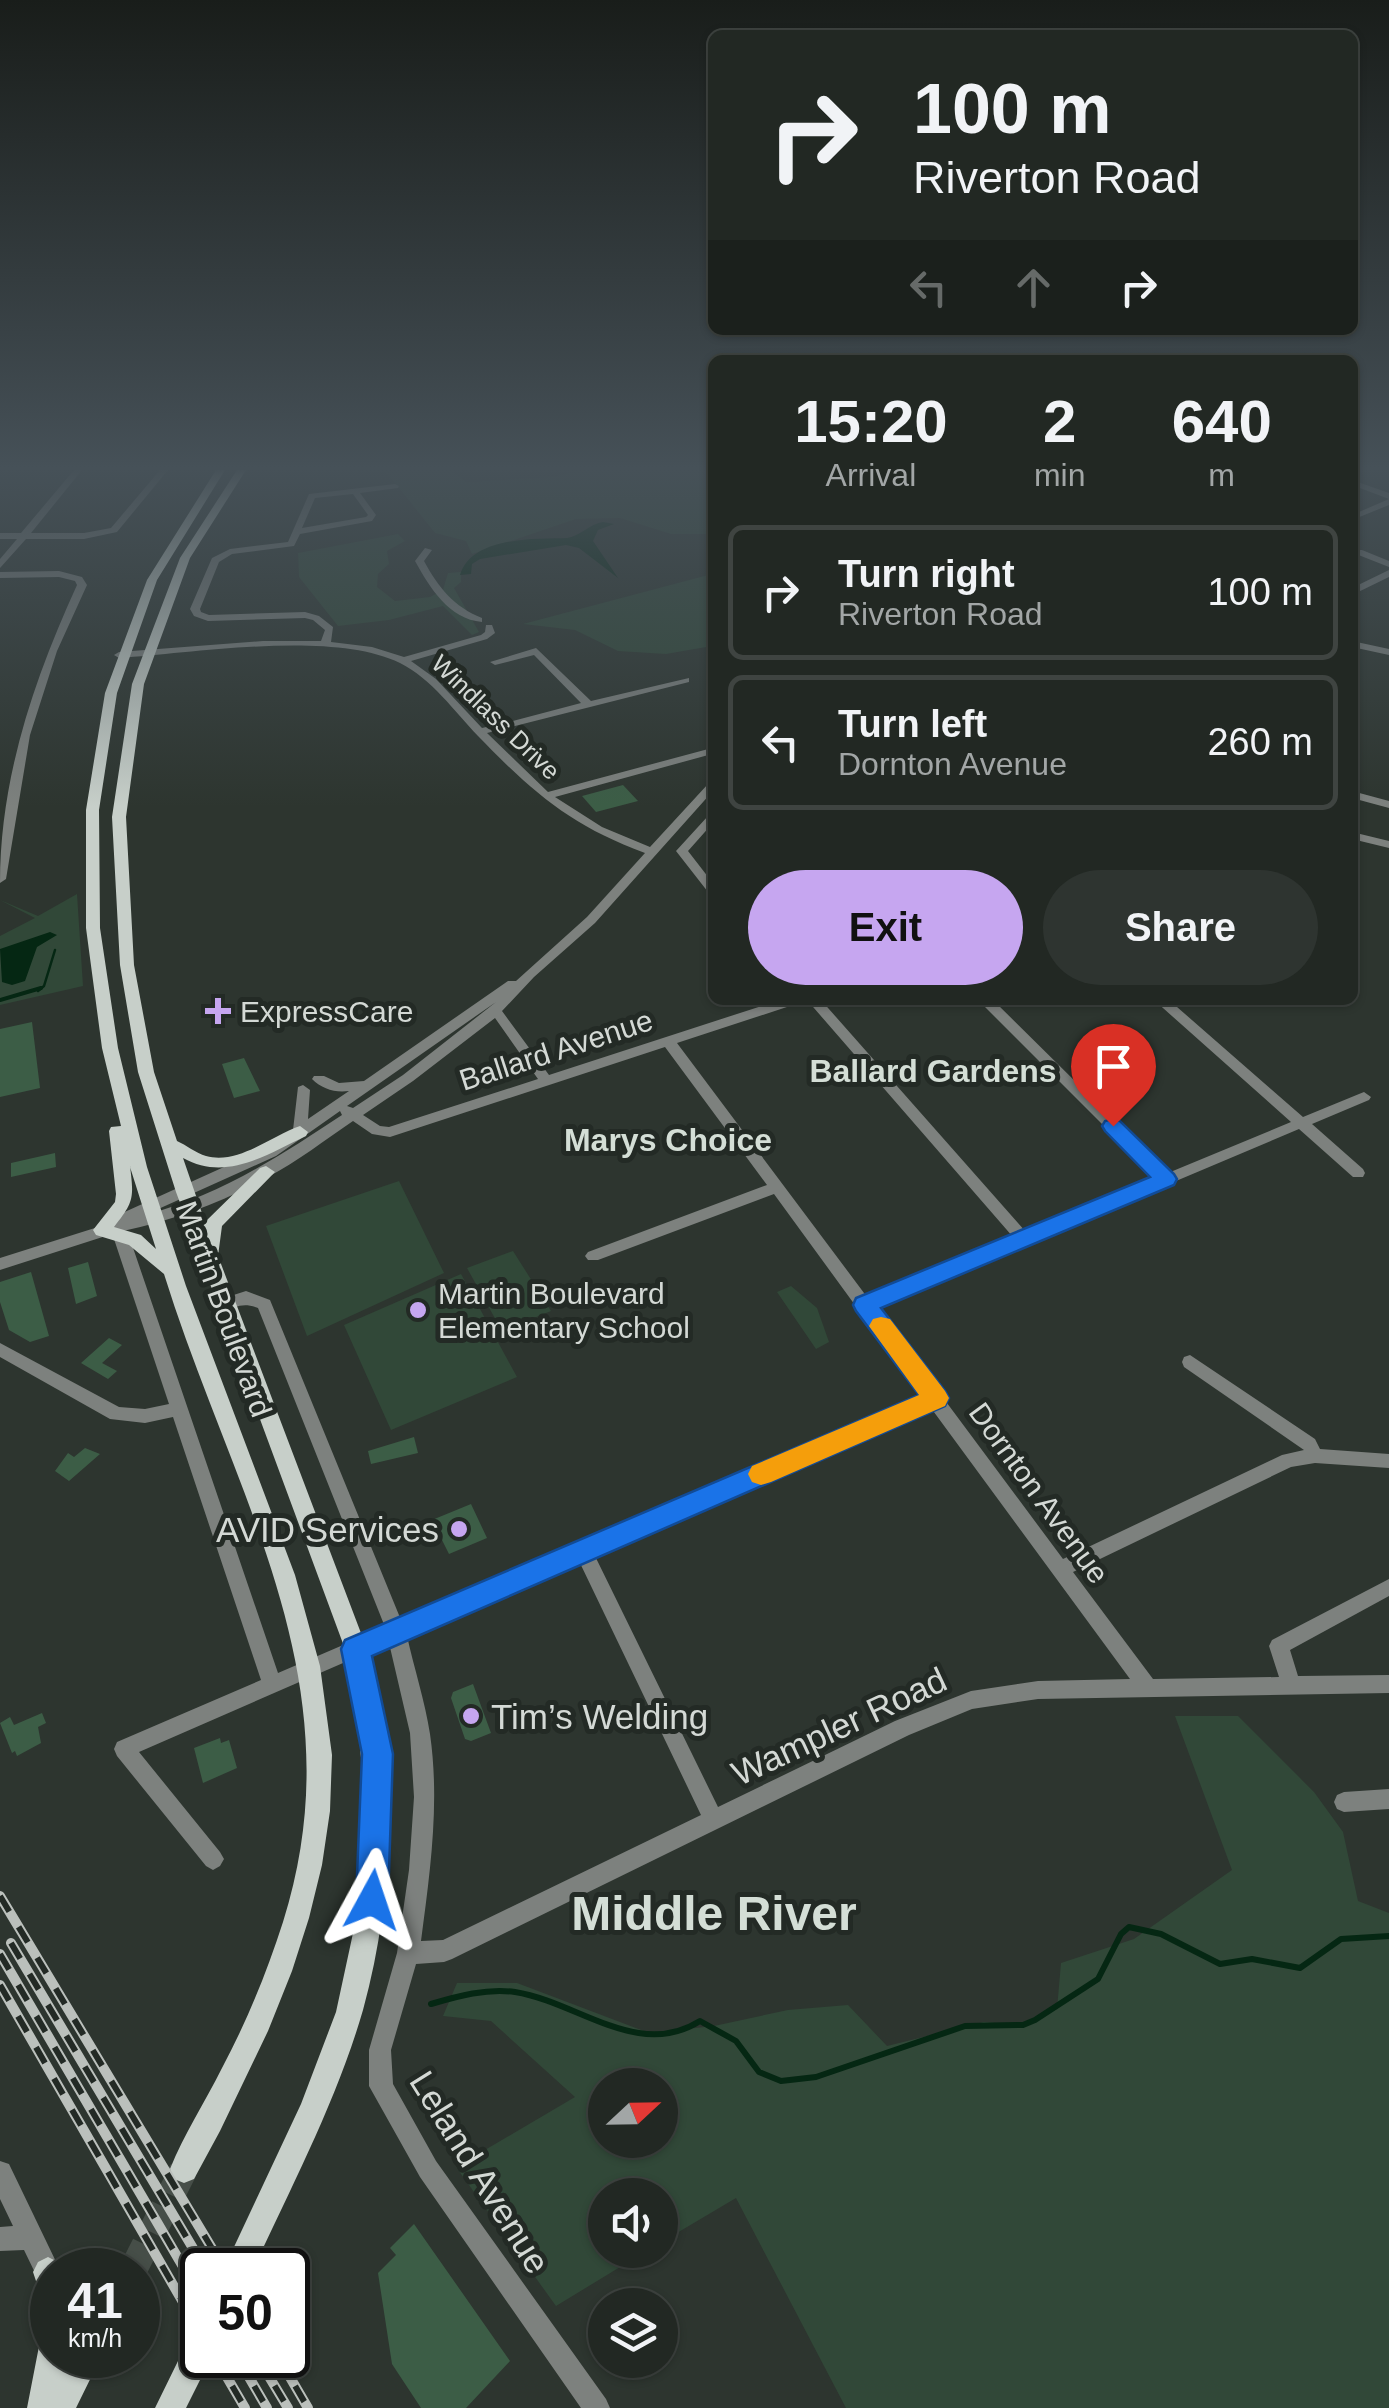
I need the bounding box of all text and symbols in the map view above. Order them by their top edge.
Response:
icon: right [748,70,878,200]
text: 100 m [913,70,1111,148]
text: Riverton Road [913,152,1201,203]
icon: left [901,260,956,315]
icon: ahead [1006,260,1061,315]
icon: right [1111,260,1166,315]
text: 15:20 [794,388,948,455]
text: 2 [1043,388,1076,455]
text: 640 [1172,388,1272,455]
text: Arrival [826,457,916,493]
text: min [1034,457,1085,493]
text: m [1208,457,1235,493]
text: Turn right [838,553,1015,595]
icon: right [753,565,808,620]
text: 100 m [1207,571,1313,613]
text: Riverton Road [838,596,1043,632]
street label: Windlass Drive [426,649,566,785]
text: Turn left [838,703,987,745]
icon: left [753,715,808,770]
text: 260 m [1207,721,1313,763]
text: Dornton Avenue [838,746,1067,782]
button: Exit [748,870,1023,985]
button: Share [1043,870,1318,985]
place label: ExpressCare [240,995,413,1028]
marker: ExpressCare [205,998,231,1024]
street label: Ballard Avenue [455,1003,657,1097]
pin [1071,1024,1156,1127]
icon: arrive [1086,1039,1141,1094]
district label: Ballard Gardens [809,1053,1057,1089]
district label: Marys Choice [564,1122,772,1158]
street label: Martin Boulevard [170,1197,278,1421]
place label: Martin Boulevard Elementary School [438,1277,690,1344]
marker: Martin Boulevard Elementary School [407,1299,429,1321]
street label: Dornton Avenue [963,1396,1115,1590]
place label: AVID Services [216,1510,439,1549]
marker: AVID Services [448,1518,470,1540]
street label: Wampler Road [726,1659,952,1793]
place label: Tim’s Welding [491,1697,708,1736]
marker: Tim’s Welding [460,1705,482,1727]
position arrow [320,1848,424,1952]
district label: Middle River [571,1887,857,1940]
street label: Leland Avenue [402,2064,558,2280]
north arrow [588,2068,678,2158]
map controls [588,2068,678,2378]
button: sound [588,2178,678,2268]
speed limit sign: 50 [180,2248,310,2378]
text: 41 [67,2273,123,2329]
button: layers [588,2288,678,2378]
text: km/h [68,2324,122,2352]

